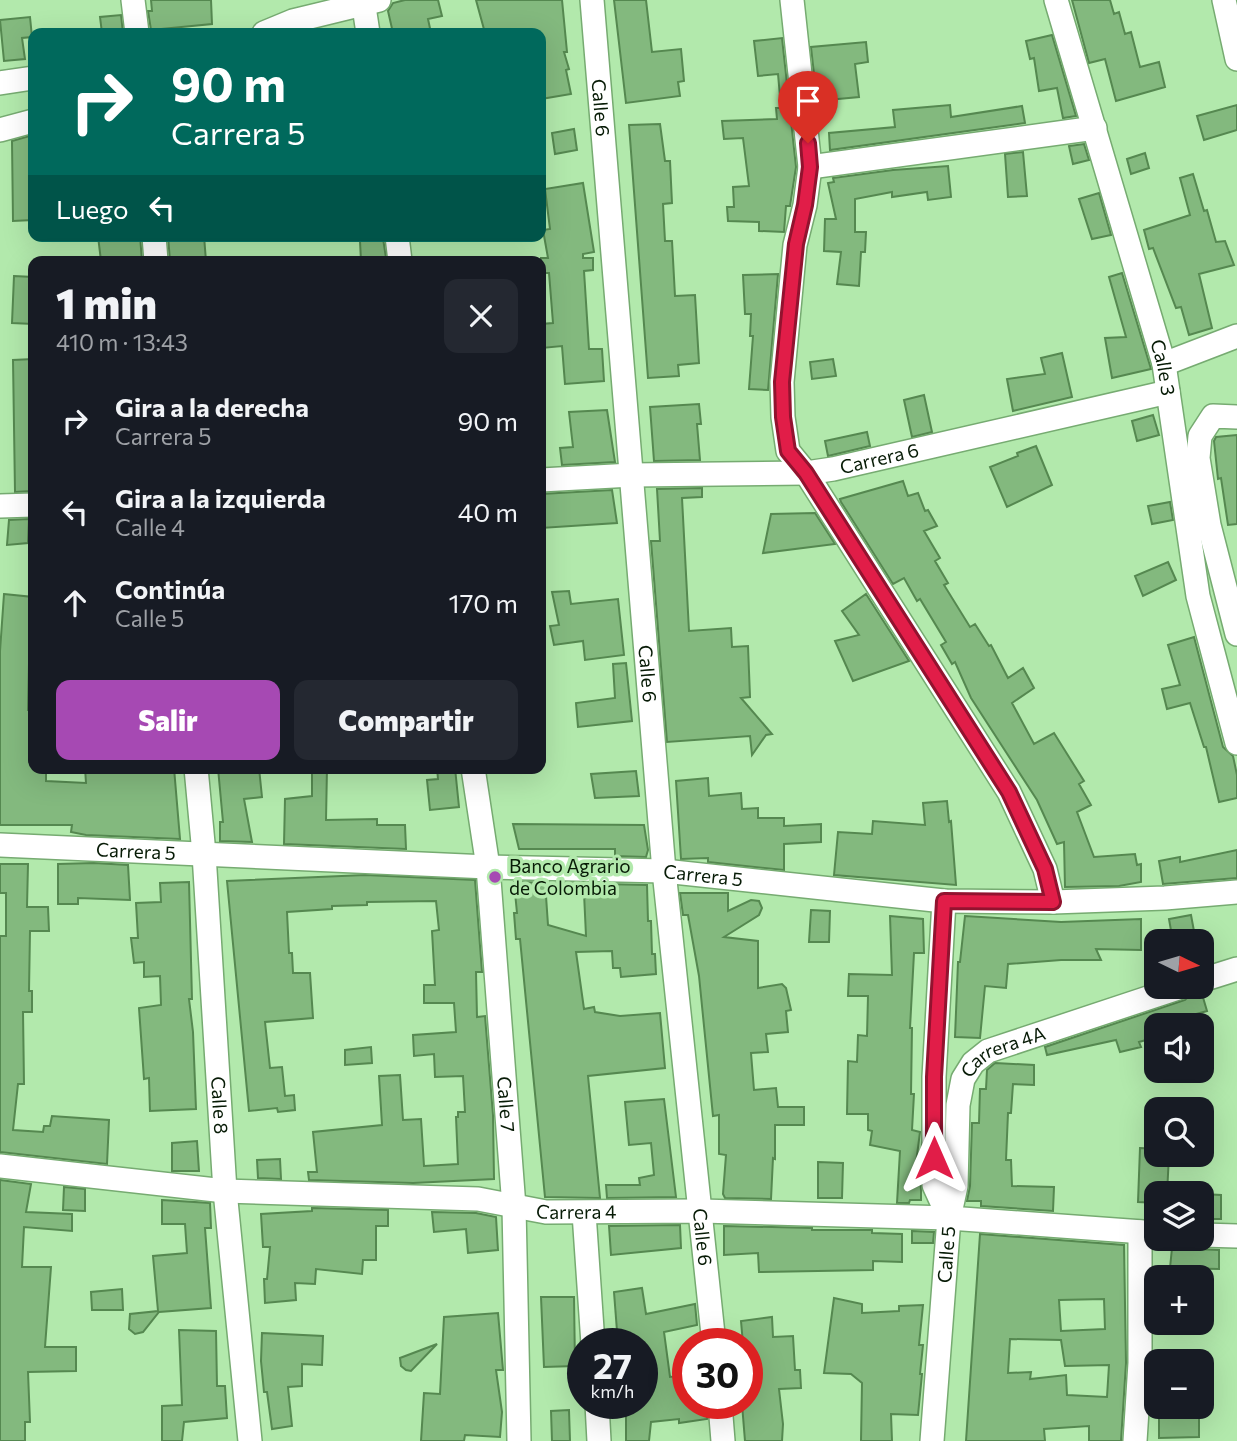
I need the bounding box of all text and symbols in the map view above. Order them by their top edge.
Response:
text: 90 m [171,52,286,112]
icon: right [56,56,147,147]
pin [778,71,838,143]
street label: Calle 6 [588,78,615,137]
icon: arrive [789,82,827,120]
text: Carrera 5 [171,112,305,152]
icon: left [143,189,181,227]
text: Luego [56,193,129,224]
text: 1 min [56,276,157,328]
button: close [444,279,518,353]
text: 410 m · 13:43 [56,328,188,356]
street label: Calle 3 [1146,336,1180,397]
text: Gira a la derecha [115,391,309,422]
icon: right [56,402,94,440]
text: 90 m [458,405,518,436]
text: Carrera 5 [115,422,212,450]
street label: Carrera 6 [837,438,921,478]
text: Gira a la izquierda [115,482,326,513]
icon: left [56,493,94,531]
text: 40 m [458,496,518,527]
text: Calle 4 [115,513,185,541]
text: Continúa [115,573,225,604]
icon: ahead [56,584,94,622]
text: 170 m [449,587,518,618]
text: Calle 5 [115,604,184,632]
street label: Calle 6 [634,644,662,703]
button: Salir [56,680,280,760]
button: Compartir [294,680,518,760]
street label: Carrera 5 [96,837,176,864]
place label: Banco Agrario de Colombia [509,854,631,899]
street label: Carrera 5 [662,859,744,890]
marker: Banco Agrario de Colombia [487,869,503,885]
north arrow [1144,929,1214,999]
map controls [1144,929,1214,1419]
button: sound [1144,1013,1214,1083]
street label: Carrera 4A [955,1021,1048,1081]
street label: Calle 7 [493,1075,520,1133]
street label: Calle 8 [207,1076,233,1135]
button: search [1144,1097,1214,1167]
position arrow [897,1121,971,1195]
button: layers [1144,1181,1214,1251]
street label: Carrera 4 [534,1198,616,1223]
street label: Calle 6 [689,1207,718,1267]
street label: Calle 5 [932,1225,959,1284]
button: + [1144,1265,1214,1335]
speed limit sign: 30 [672,1328,763,1419]
text: 27 [593,1343,632,1386]
button: − [1144,1349,1214,1419]
text: km/h [591,1380,634,1402]

